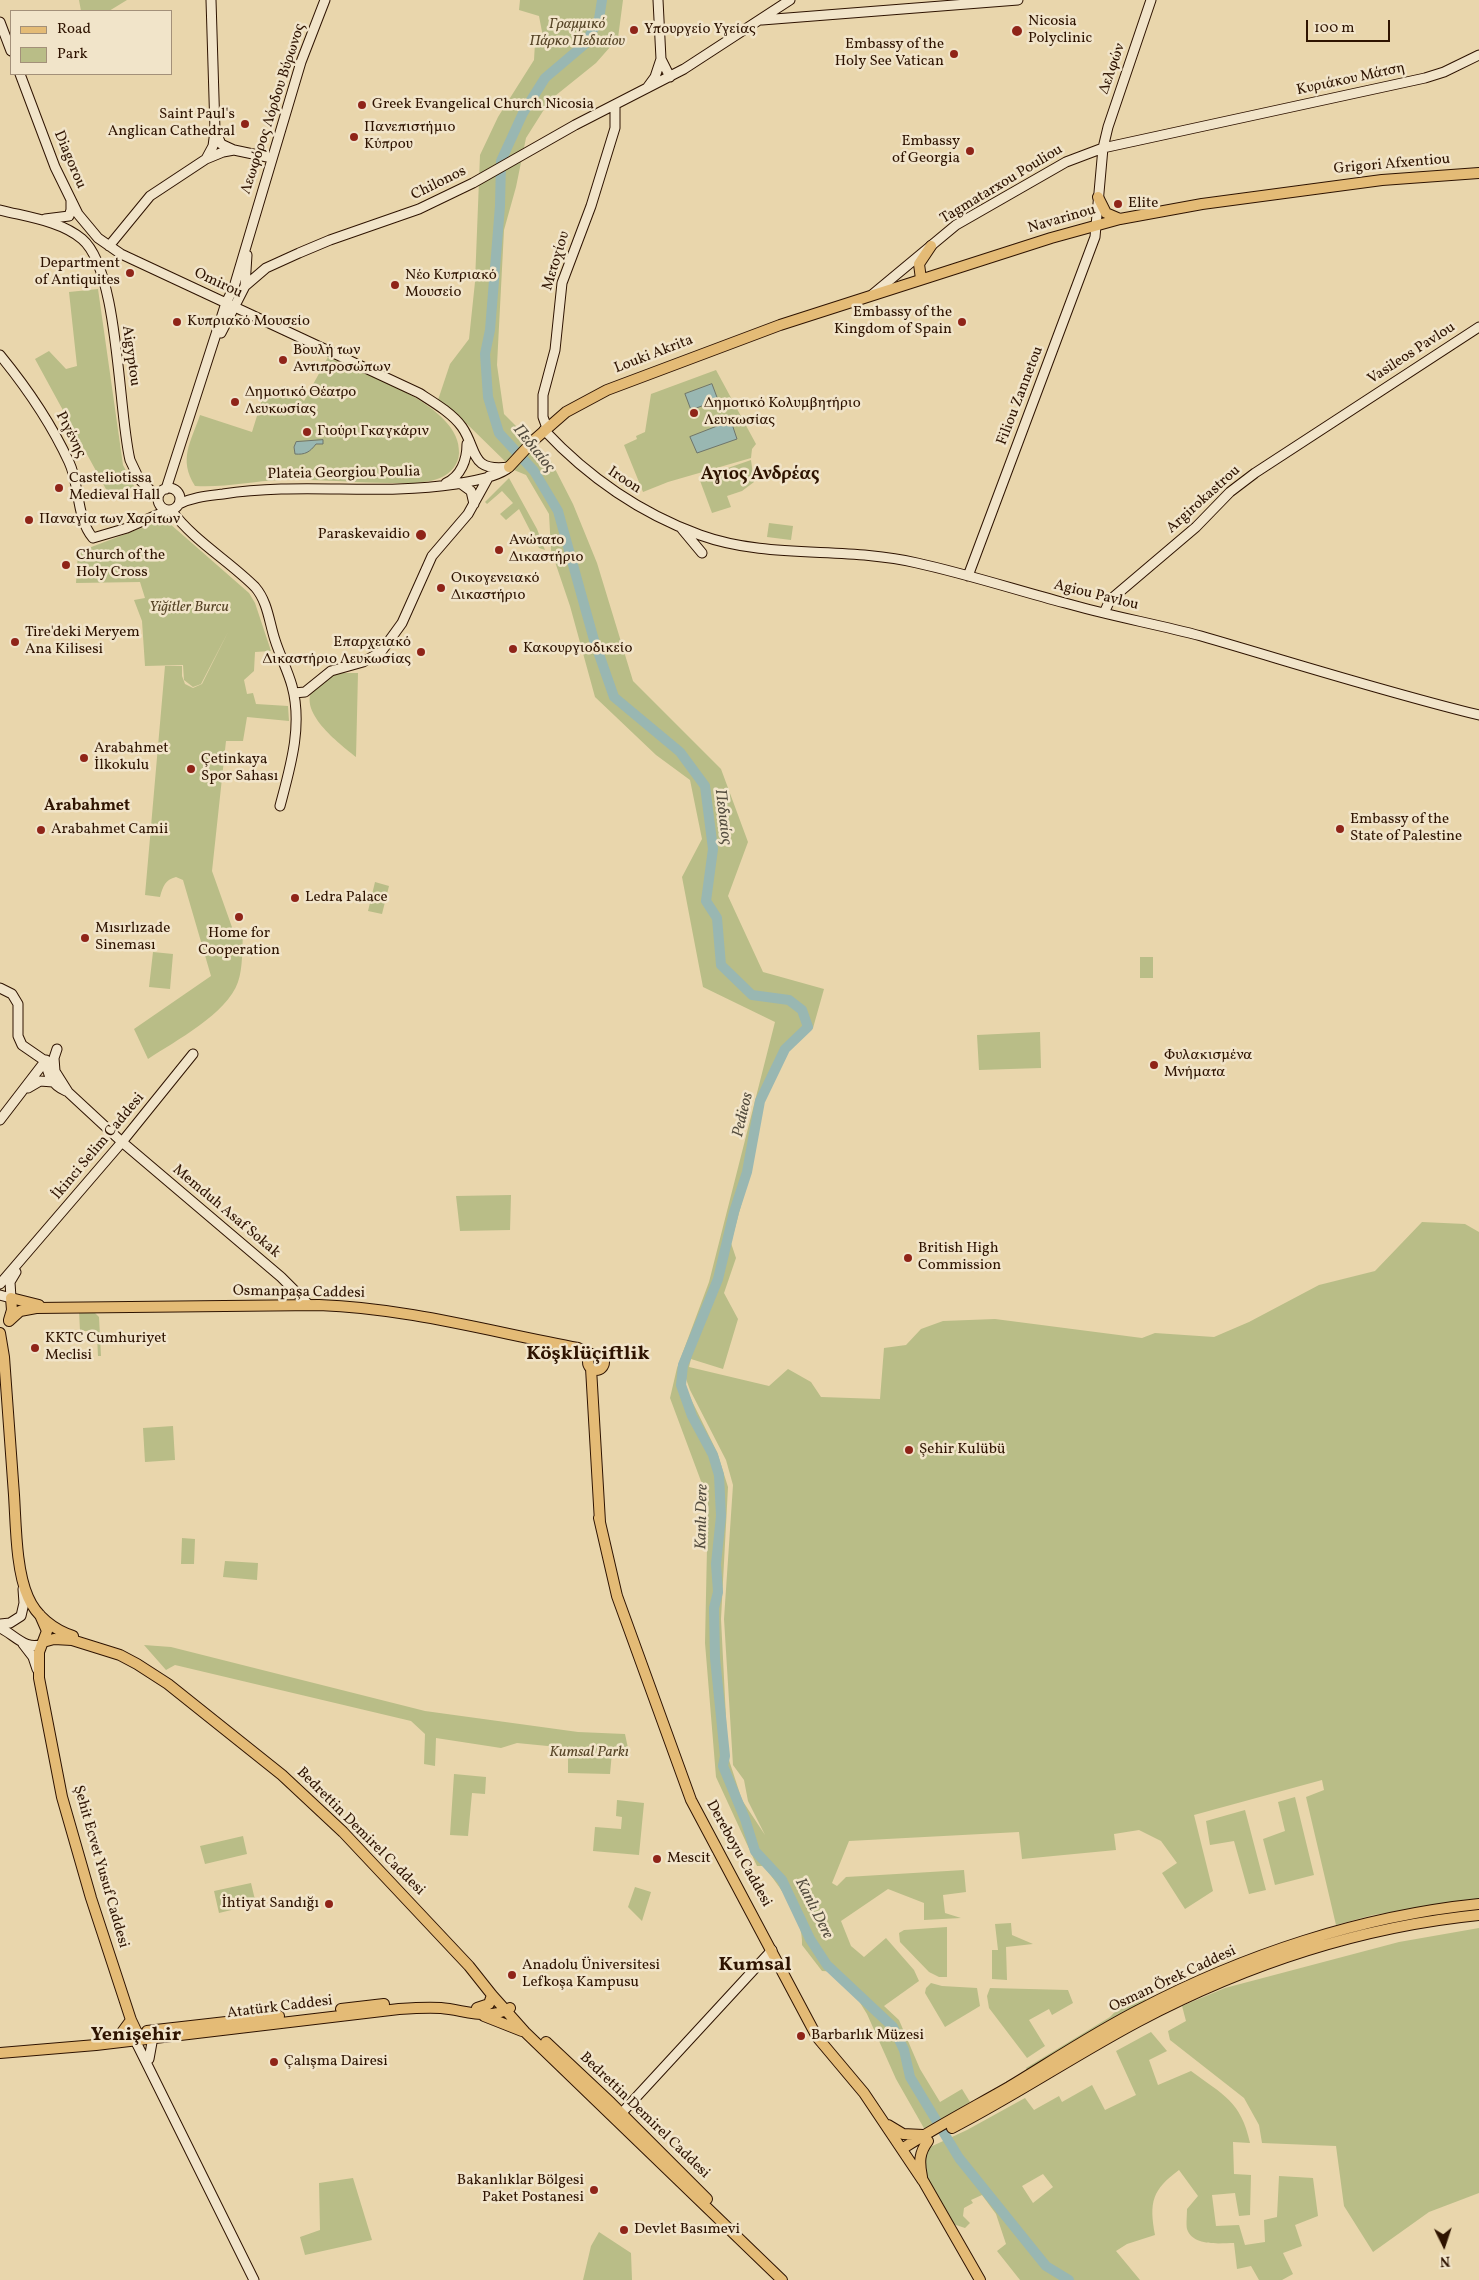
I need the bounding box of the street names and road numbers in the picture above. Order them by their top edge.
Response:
street label: Λεωφόρος Λόρδου Βύρωνος [238,21,310,197]
street label: Δελφών [1096,41,1130,97]
street label: Κυριάκου Μάτση [1295,60,1407,100]
street label: Diagorou [49,128,89,192]
street label: Tagmatarxou Pouliou [937,141,1067,229]
street label: Grigori Afxentiou [1333,151,1451,179]
street label: Chilonos [409,163,469,205]
street label: Navarinou [1026,202,1098,238]
street label: Μετοχίου [539,229,575,293]
street label: Omirou [191,265,245,303]
street label: Vasileos Pavlou [1365,319,1459,389]
street label: Aigyptou [117,325,143,387]
street label: Louki Akrita [612,332,696,378]
street label: Filiou Zannetou [994,344,1048,448]
street label: Ριγένης [51,409,89,461]
street label: Argirokastrou [1163,462,1245,538]
street label: Plateia Georgiou Poulia [267,464,421,484]
street label: Iroon [604,464,644,498]
street label: Agiou Pavlou [1052,577,1140,615]
street label: İkinci Selim Caddesi [49,1090,149,1204]
street label: Memduh Asaf Sokak [168,1162,284,1262]
street label: Osmanpaşa Caddesi [233,1283,365,1303]
street label: Bedrettin Demirel Caddesi [292,1764,428,1900]
street label: Şehit Ecvet Yusuf Caddesi [68,1784,132,1950]
street label: Dereboyu Caddesi [701,1797,775,1911]
street label: Osman Örek Caddesi [1107,1943,1239,2017]
street label: Atatürk Caddesi [226,1993,334,2023]
street label: Bedrettin Demirel Caddesi [575,2049,713,2183]

